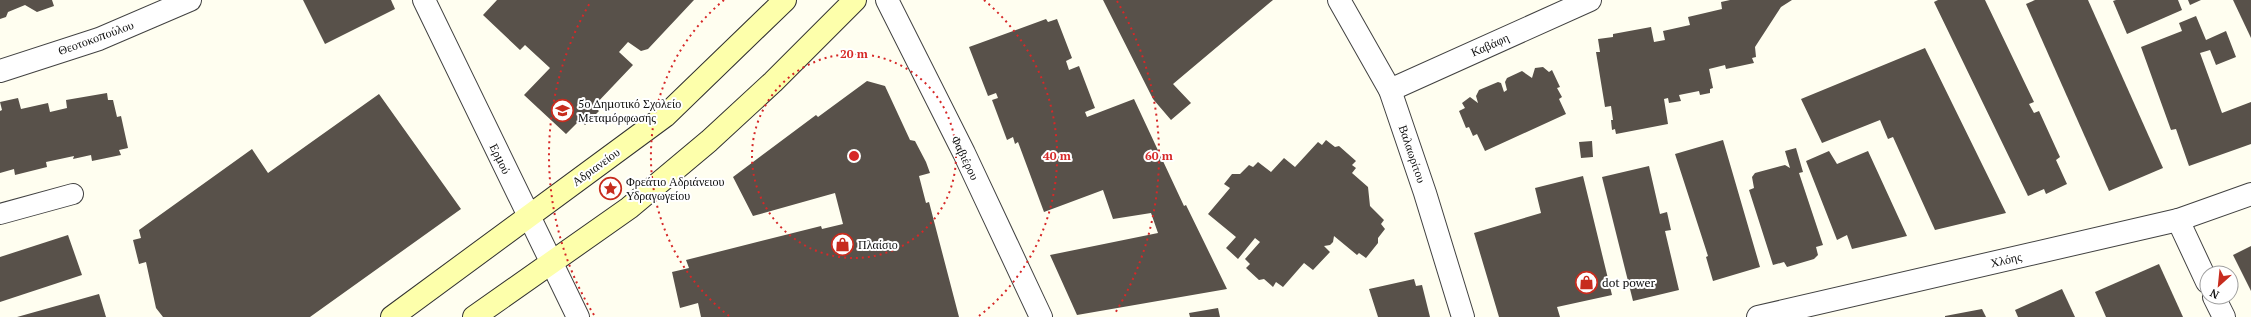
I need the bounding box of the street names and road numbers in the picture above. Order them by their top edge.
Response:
street label: Θεοτοκοπούλου [56,17,136,58]
street label: Καβάφη [1468,30,1511,60]
street label: Βαλαωρίτου [1396,123,1429,185]
street label: Φαβιέρου [948,133,983,182]
street label: Ερμού [487,141,514,177]
street label: Αδριανείου [569,144,623,189]
street label: Χλόης [1989,249,2023,270]

